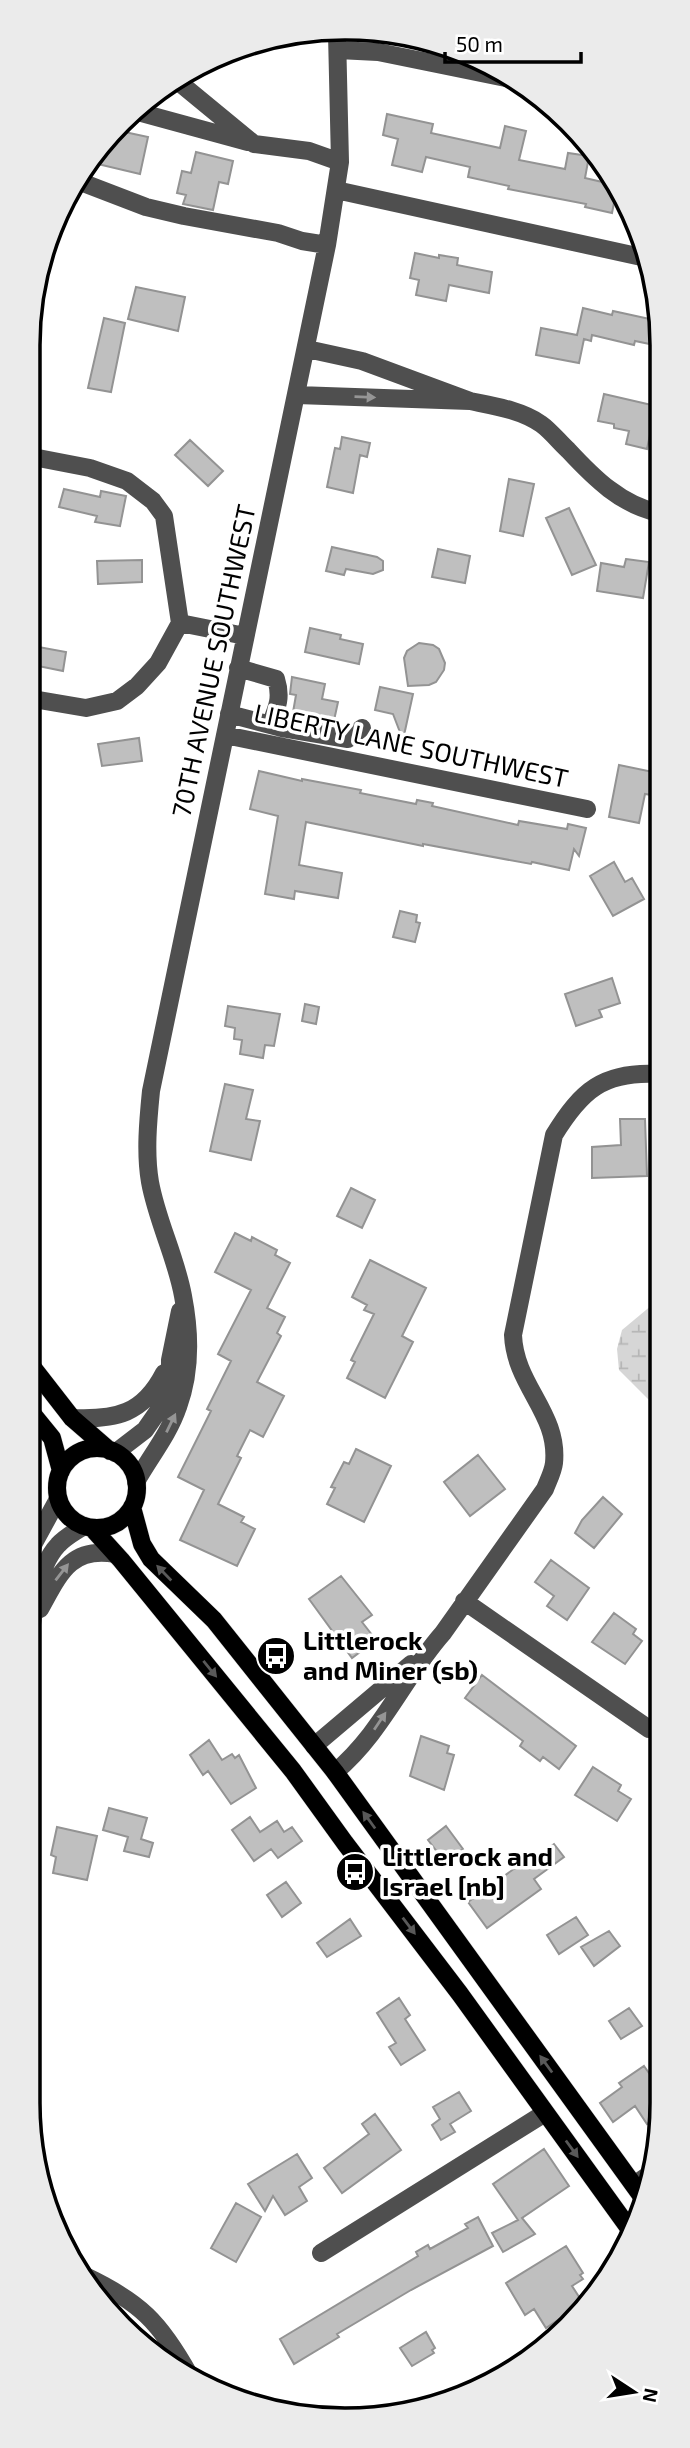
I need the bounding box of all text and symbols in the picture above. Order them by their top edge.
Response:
scale bar [445,21,582,65]
text: 50 m [456,31,503,56]
one-way arrow [355,391,377,403]
street label: 70TH AVENUE SOUTHWEST [164,501,261,820]
street label: LIBERTY LANE SOUTHWEST [251,696,571,793]
one-way arrow [165,1413,176,1433]
one-way arrow [55,1564,70,1582]
one-way arrow [157,1565,173,1582]
place label: Littlerock and Miner (sb) [303,1624,478,1685]
bus stop icon: Littlerock and Miner (sb) [255,1635,297,1677]
one-way arrow [202,1660,217,1677]
one-way arrow [373,1712,386,1731]
one-way arrow [363,1811,377,1829]
place label: Littlerock and Israel [nb] [382,1840,553,1901]
bus stop icon: Littlerock and Israel [nb] [334,1851,376,1893]
one-way arrow [401,1917,415,1935]
one-way arrow [539,2055,553,2073]
one-way arrow [564,2140,579,2158]
north arrow [599,2357,669,2427]
text: N [638,2387,664,2405]

